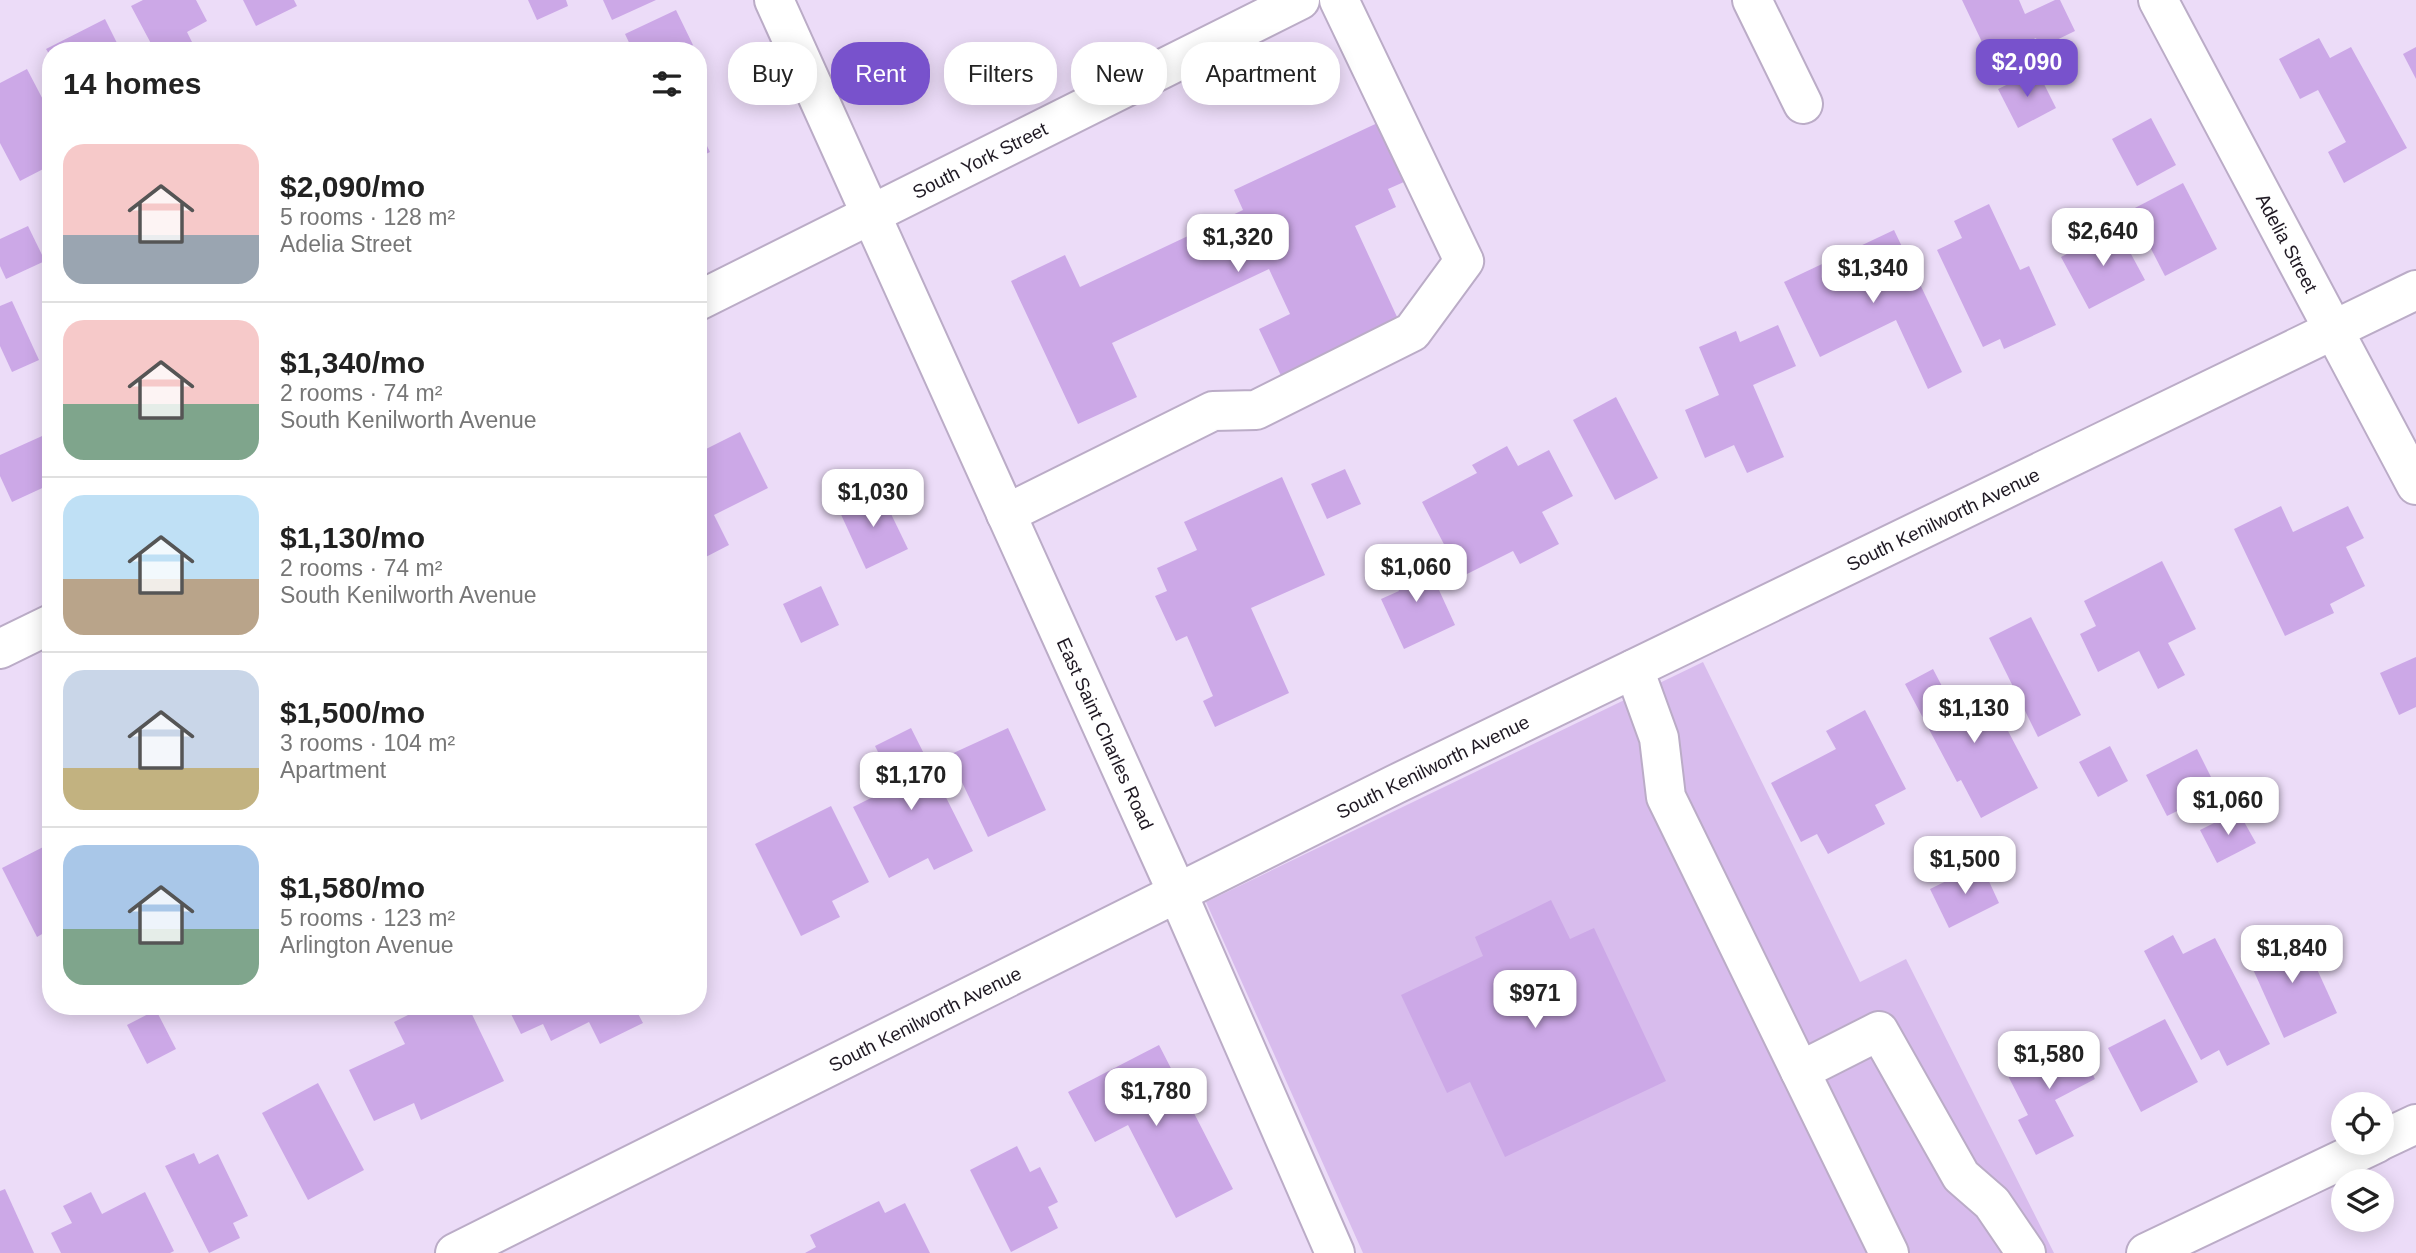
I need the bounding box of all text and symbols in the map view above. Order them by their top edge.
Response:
pin: $2,090 [1970,40,2084,99]
chip: Buy [728,42,817,105]
chip: Rent [831,42,930,105]
chip: Filters [944,42,1057,105]
chip: New [1071,42,1167,105]
chip: Apartment [1181,42,1340,105]
text: $2,090 [1992,49,2062,75]
icon: filters [648,65,686,103]
text: 14 homes [63,67,201,100]
street label: South York Street [909,118,1051,203]
text: $2,090/mo [280,170,425,203]
icon: home [119,172,203,256]
street label: Adelia Street [2252,190,2322,297]
text: 5 rooms · 128 m² [280,204,455,230]
pin: $2,640 [2046,208,2160,268]
pin: $1,320 [1181,215,1295,274]
text: $2,640 [2068,218,2138,244]
text: $1,320 [1203,224,1273,250]
text: Adelia Street [280,231,412,257]
pin: $1,340 [1816,246,1930,305]
text: $1,340 [1838,255,1908,281]
text: $1,340/mo [280,346,425,379]
icon: home [119,348,203,432]
text: 2 rooms · 74 m² [280,380,442,406]
text: South Kenilworth Avenue [280,407,537,433]
street label: South Kenilworth Avenue [1843,464,2043,575]
pin: $1,030 [816,470,930,529]
text: $1,030 [838,479,908,505]
text: $1,130/mo [280,521,425,554]
icon: home [119,523,203,607]
pin: $1,060 [1359,544,1473,604]
text: $1,060 [1381,554,1451,580]
text: 2 rooms · 74 m² [280,555,442,581]
text: South Kenilworth Avenue [280,582,537,608]
street label: East Saint Charles Road [1053,635,1157,833]
pin: $1,130 [1917,686,2031,745]
text: $1,130 [1939,695,2009,721]
text: $1,500/mo [280,696,425,729]
icon: home [119,698,203,782]
street label: South Kenilworth Avenue [1333,711,1533,823]
text: 3 rooms · 104 m² [280,730,455,756]
pin: $1,170 [854,752,968,812]
text: Apartment [280,757,386,783]
text: $1,170 [876,762,946,788]
pin: $1,060 [2171,778,2285,837]
text: $1,060 [2193,787,2263,813]
pin: $1,500 [1908,836,2022,896]
text: $1,500 [1930,846,2000,872]
text: $1,580/mo [280,871,425,904]
icon: home [119,873,203,957]
text: 5 rooms · 123 m² [280,905,455,931]
pin: $1,840 [2235,926,2349,985]
text: Arlington Avenue [280,932,454,958]
text: $1,840 [2257,935,2327,961]
street label: South Kenilworth Avenue [825,963,1025,1076]
pin: $971 [1494,970,1576,1030]
text: $971 [1509,980,1561,1006]
pin: $1,580 [1992,1032,2106,1091]
text: $1,580 [2014,1041,2084,1067]
pin: $1,780 [1099,1068,1213,1128]
text: $1,780 [1121,1078,1191,1104]
map controls [2331,1092,2394,1232]
button: locate [2331,1092,2394,1155]
button: layers [2331,1169,2394,1232]

